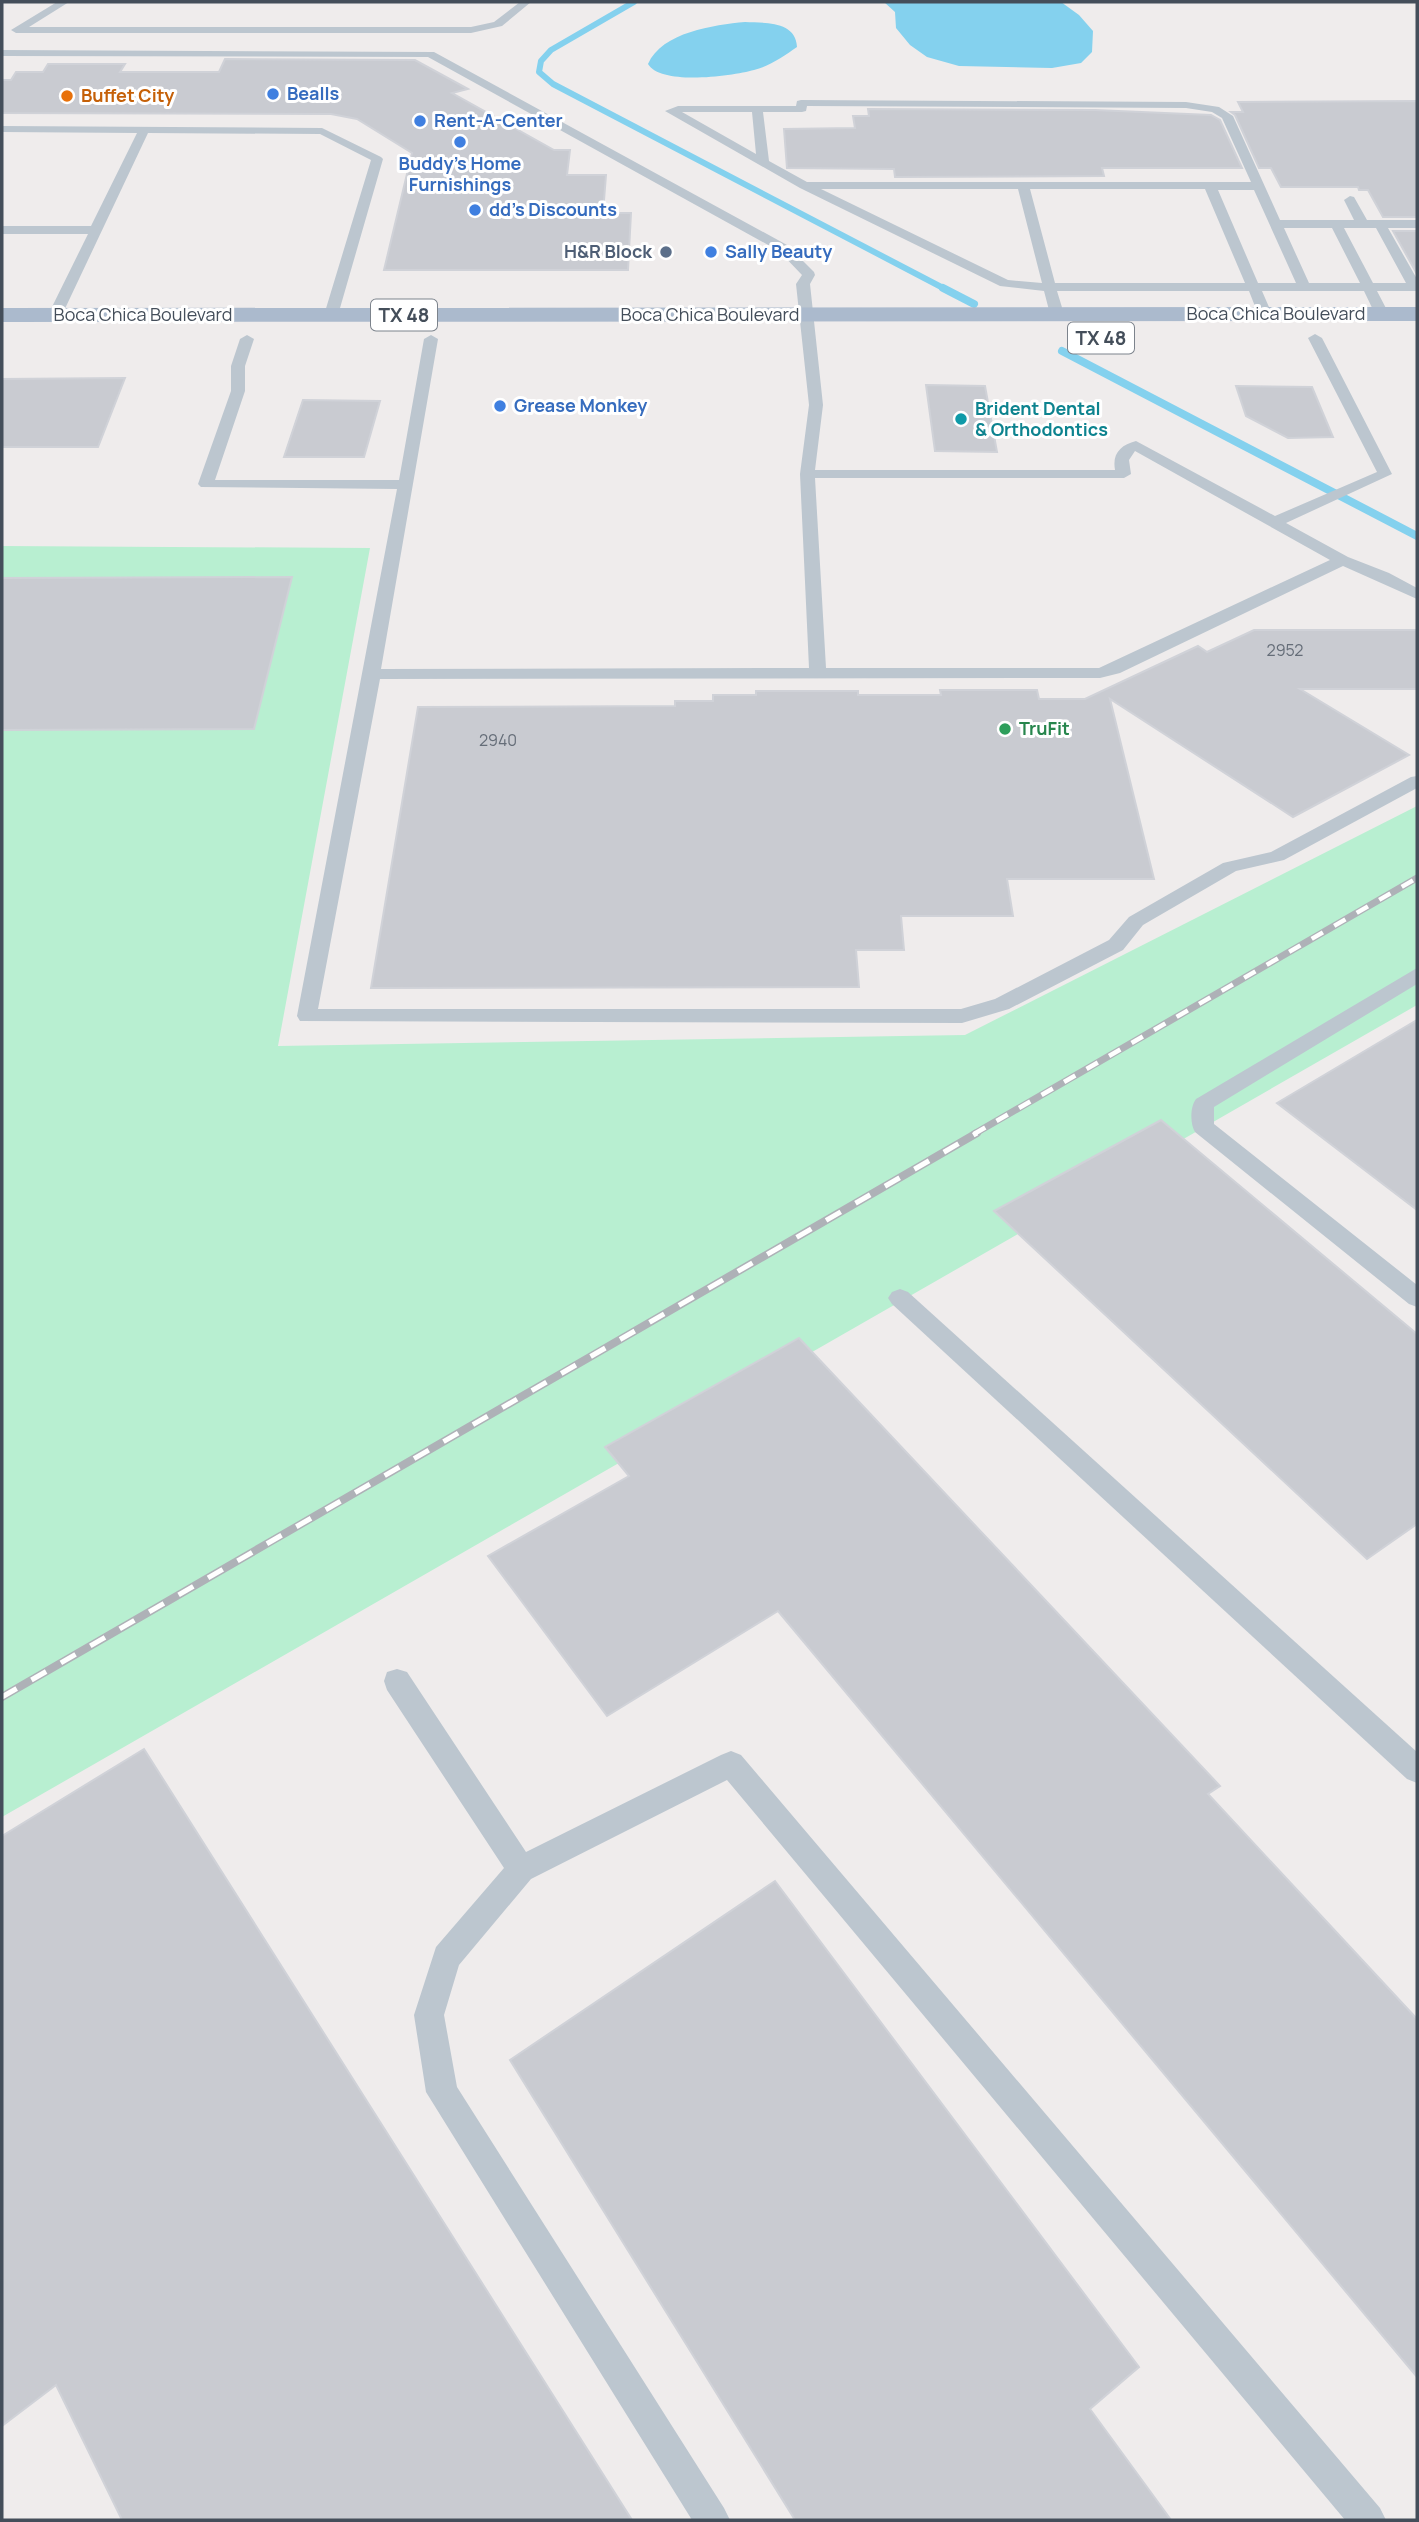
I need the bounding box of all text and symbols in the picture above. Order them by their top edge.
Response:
place label: Bealls [287,81,339,105]
place label: Buffet City [81,83,174,107]
marker: Bealls [265,86,281,102]
marker: Buffet City [59,88,75,104]
place label: Rent-A-Center [434,108,563,132]
marker: Rent-A-Center [412,113,428,129]
marker: Buddy's Home Furnishings [452,134,468,150]
place label: Buddy's Home Furnishings [399,151,522,196]
place label: dd's Discounts [489,197,617,221]
marker: dd's Discounts [467,202,483,218]
place label: H&R Block [564,239,653,263]
place label: Sally Beauty [725,239,832,263]
marker: H&R Block [658,244,674,260]
marker: Sally Beauty [703,244,719,260]
road number: TX 48 [371,300,437,330]
street label: Boca Chica Boulevard [1187,301,1365,325]
street label: Boca Chica Boulevard [54,302,232,326]
street label: Boca Chica Boulevard [621,302,799,326]
road number: TX 48 [1068,322,1134,354]
place label: Grease Monkey [514,393,647,417]
place label: Brident Dental & Orthodontics [975,396,1108,441]
marker: Grease Monkey [492,398,508,414]
marker: Brident Dental & Orthodontics [953,411,969,427]
house number: 2952 [1267,639,1303,661]
place label: TruFit [1019,716,1070,740]
marker: TruFit [997,721,1013,737]
house number: 2940 [479,729,517,751]

